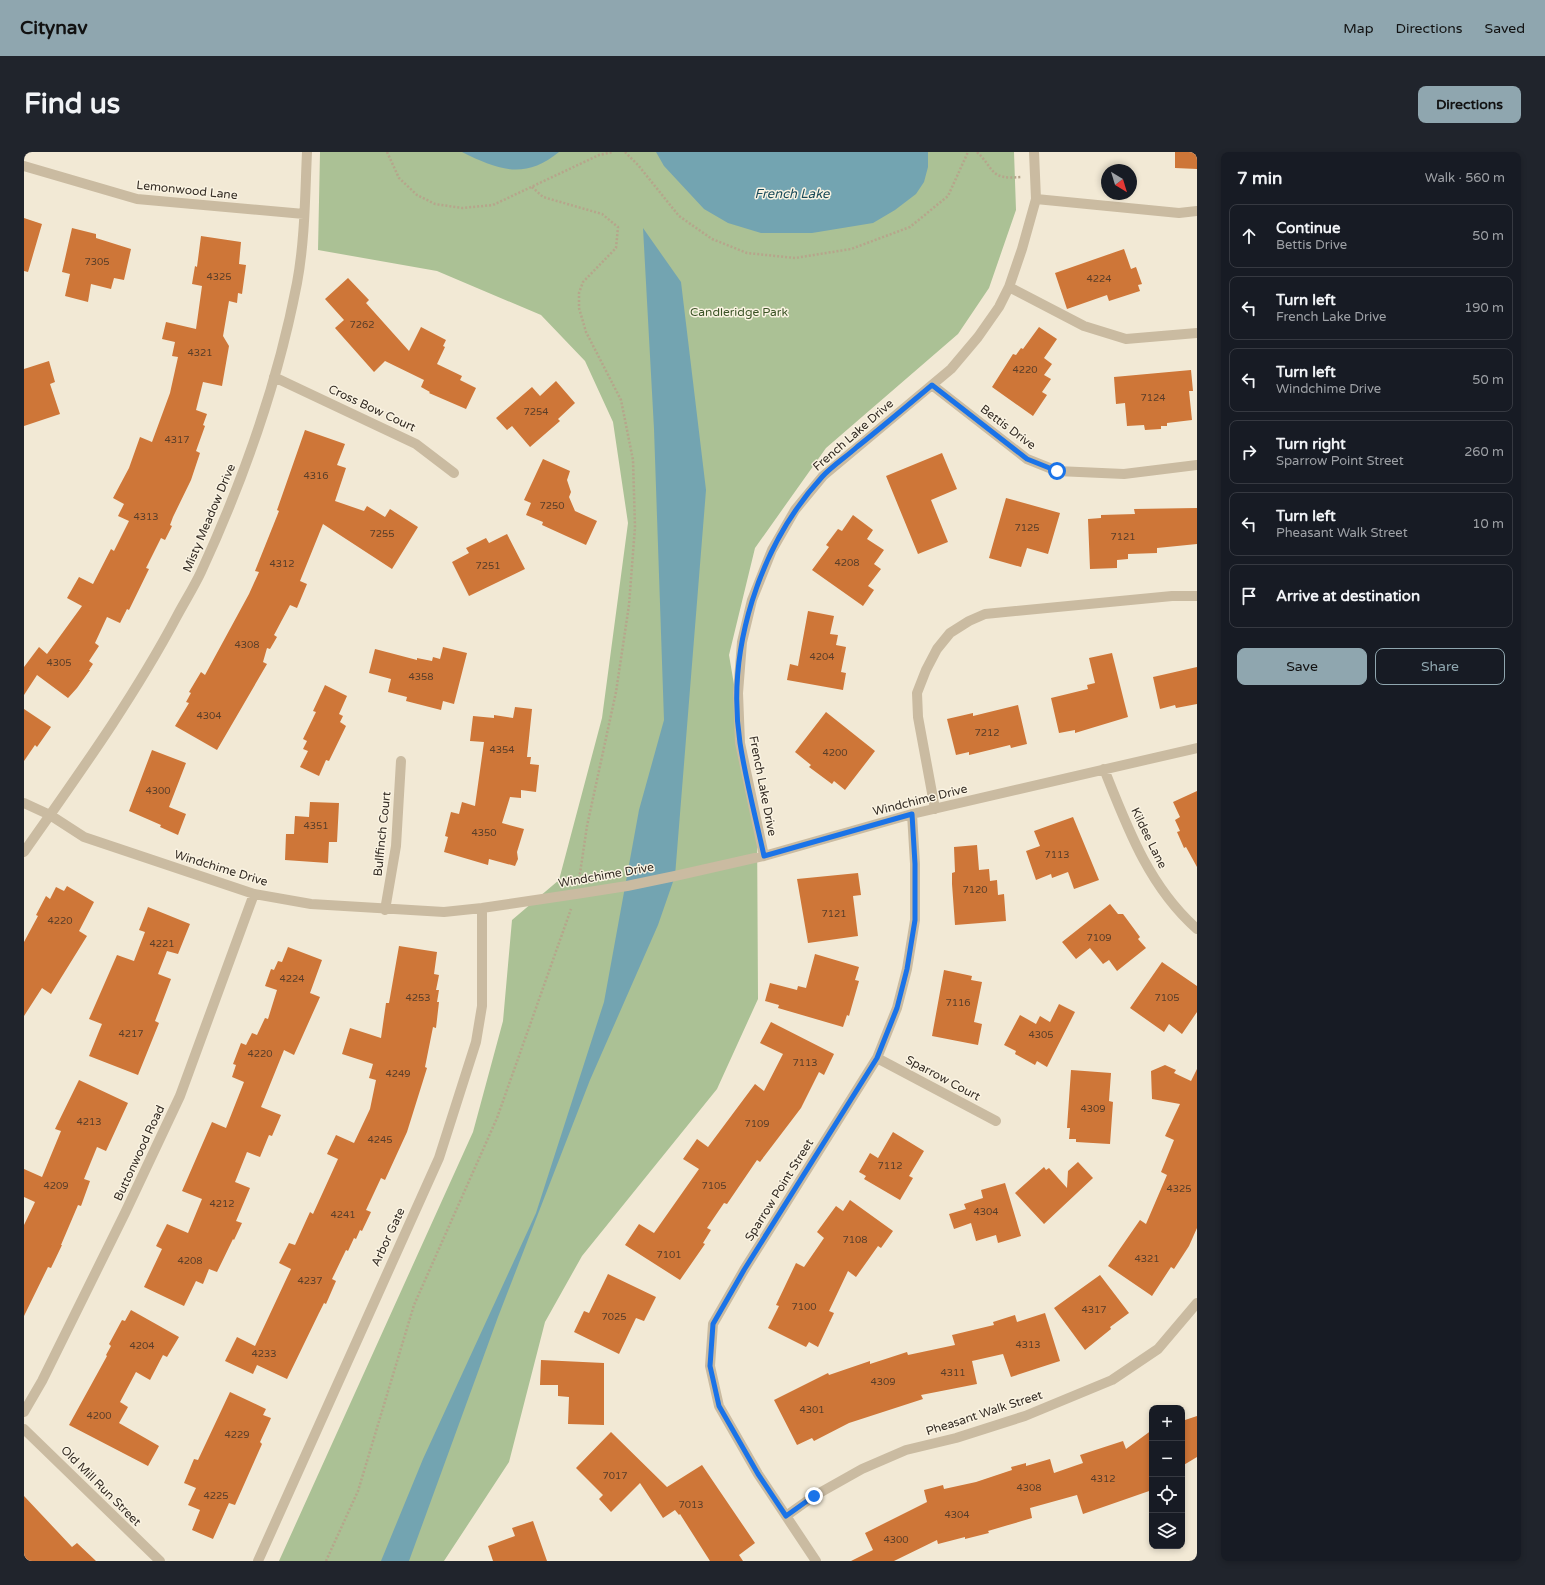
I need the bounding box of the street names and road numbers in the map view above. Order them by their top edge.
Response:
street label: Lemonwood Lane [136,178,238,202]
street label: Cross Bow Court [326,382,418,435]
street label: French Lake Drive [810,396,896,474]
street label: Bettis Drive [978,402,1039,452]
street label: Misty Meadow Drive [180,462,238,574]
street label: French Lake Drive [746,735,780,838]
street label: Windchime Drive [871,781,969,819]
street label: Bullfinch Court [371,790,393,877]
street label: Kildee Lane [1128,805,1170,871]
street label: Windchime Drive [173,847,270,889]
street label: Windchime Drive [557,860,655,890]
street label: Sparrow Court [903,1052,983,1104]
street label: Buttonwood Road [111,1103,167,1203]
street label: Sparrow Point Street [742,1136,816,1244]
street label: Arbor Gate [368,1205,408,1269]
street label: Pheasant Walk Street [924,1387,1044,1438]
street label: Old Mill Run Street [58,1443,144,1529]

